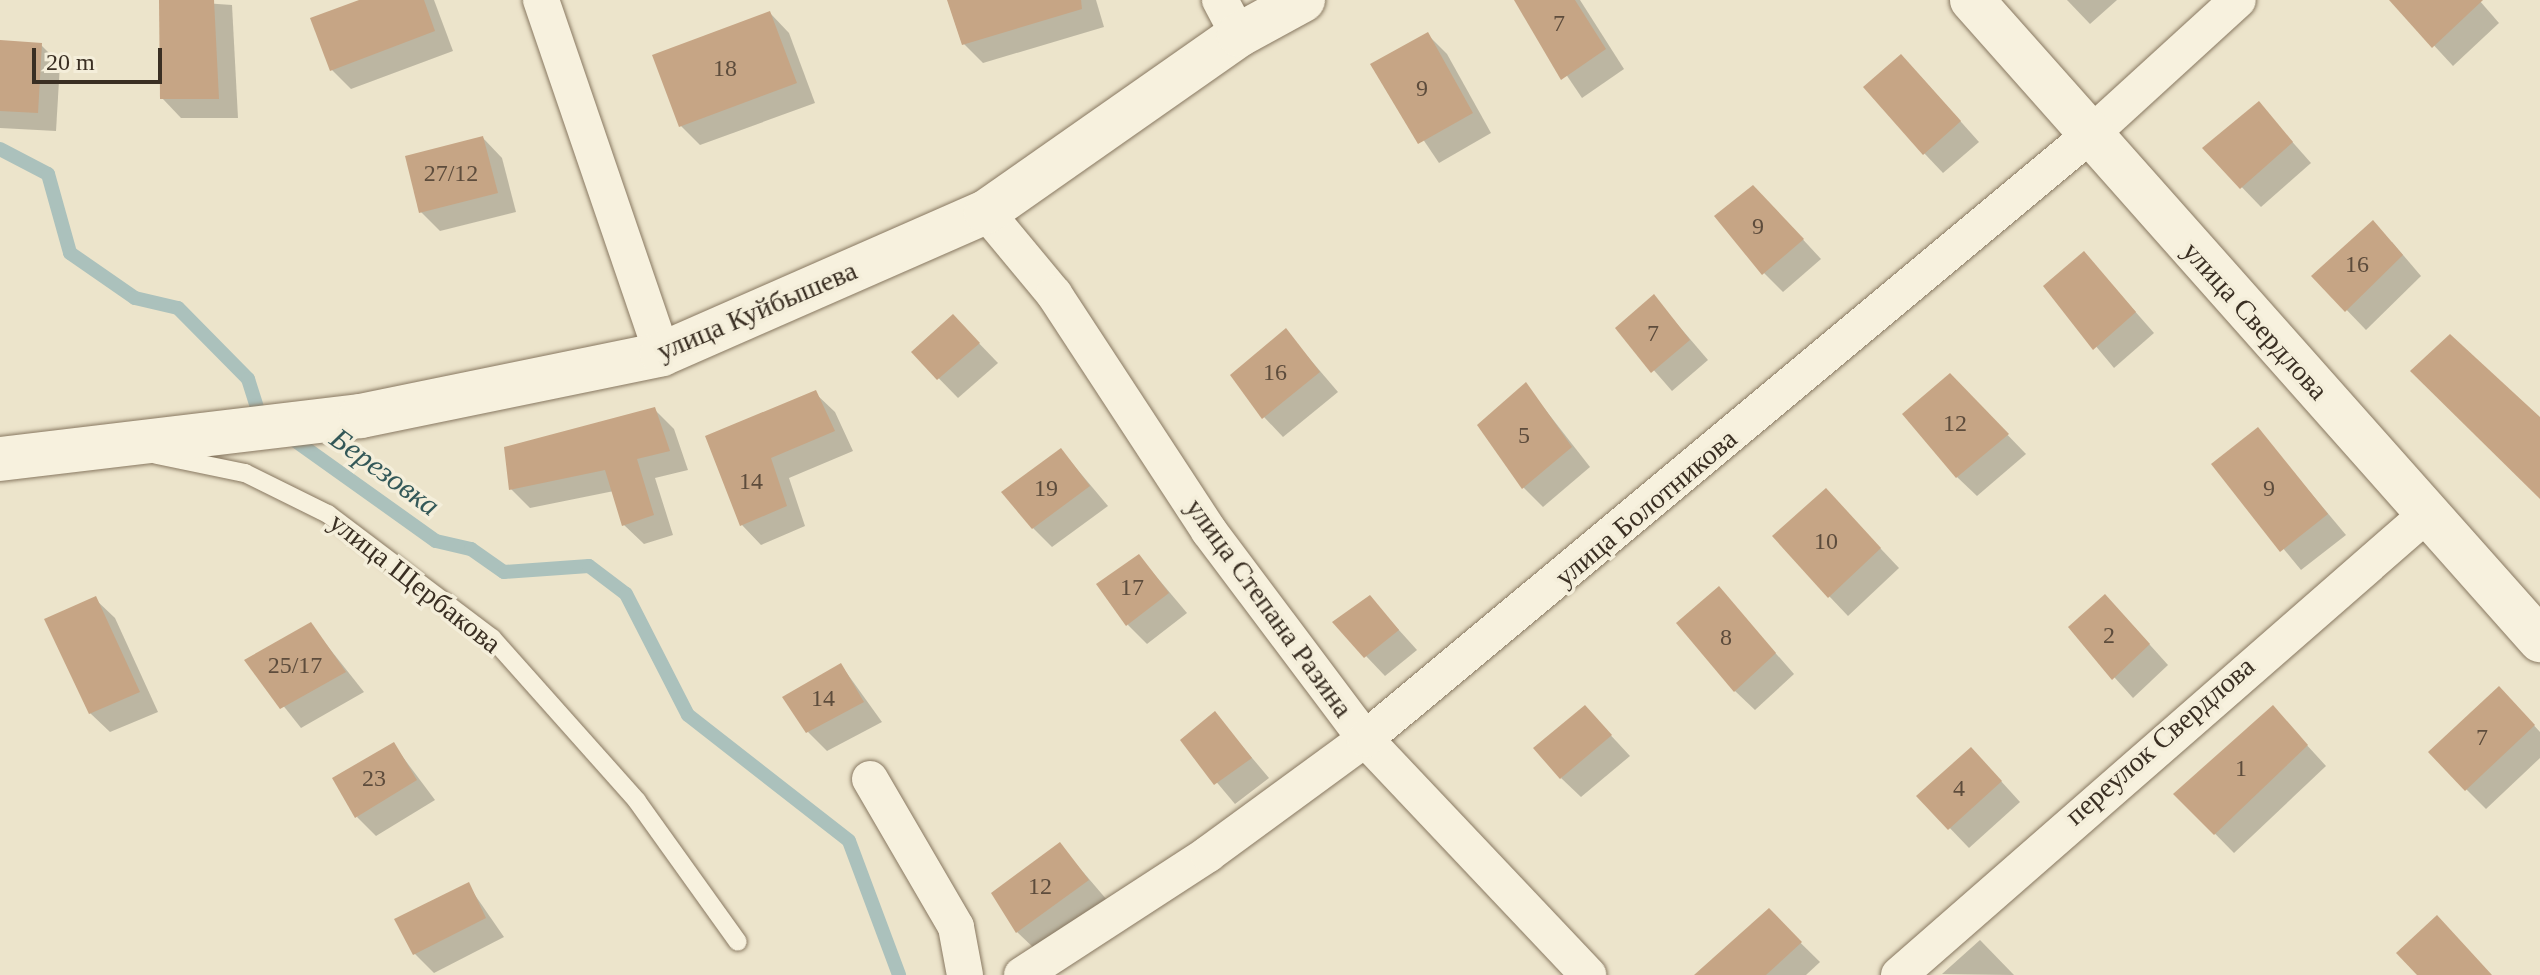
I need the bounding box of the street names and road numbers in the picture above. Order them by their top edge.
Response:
street label: улица Свердлова [2175,235,2335,407]
street label: улица Куйбышева [652,254,862,368]
street label: улица Болотникова [1548,422,1744,594]
street label: улица Степана Разина [1178,492,1360,724]
street label: улица Щербакова [322,505,508,661]
street label: переулок Свердлова [2058,650,2262,832]

